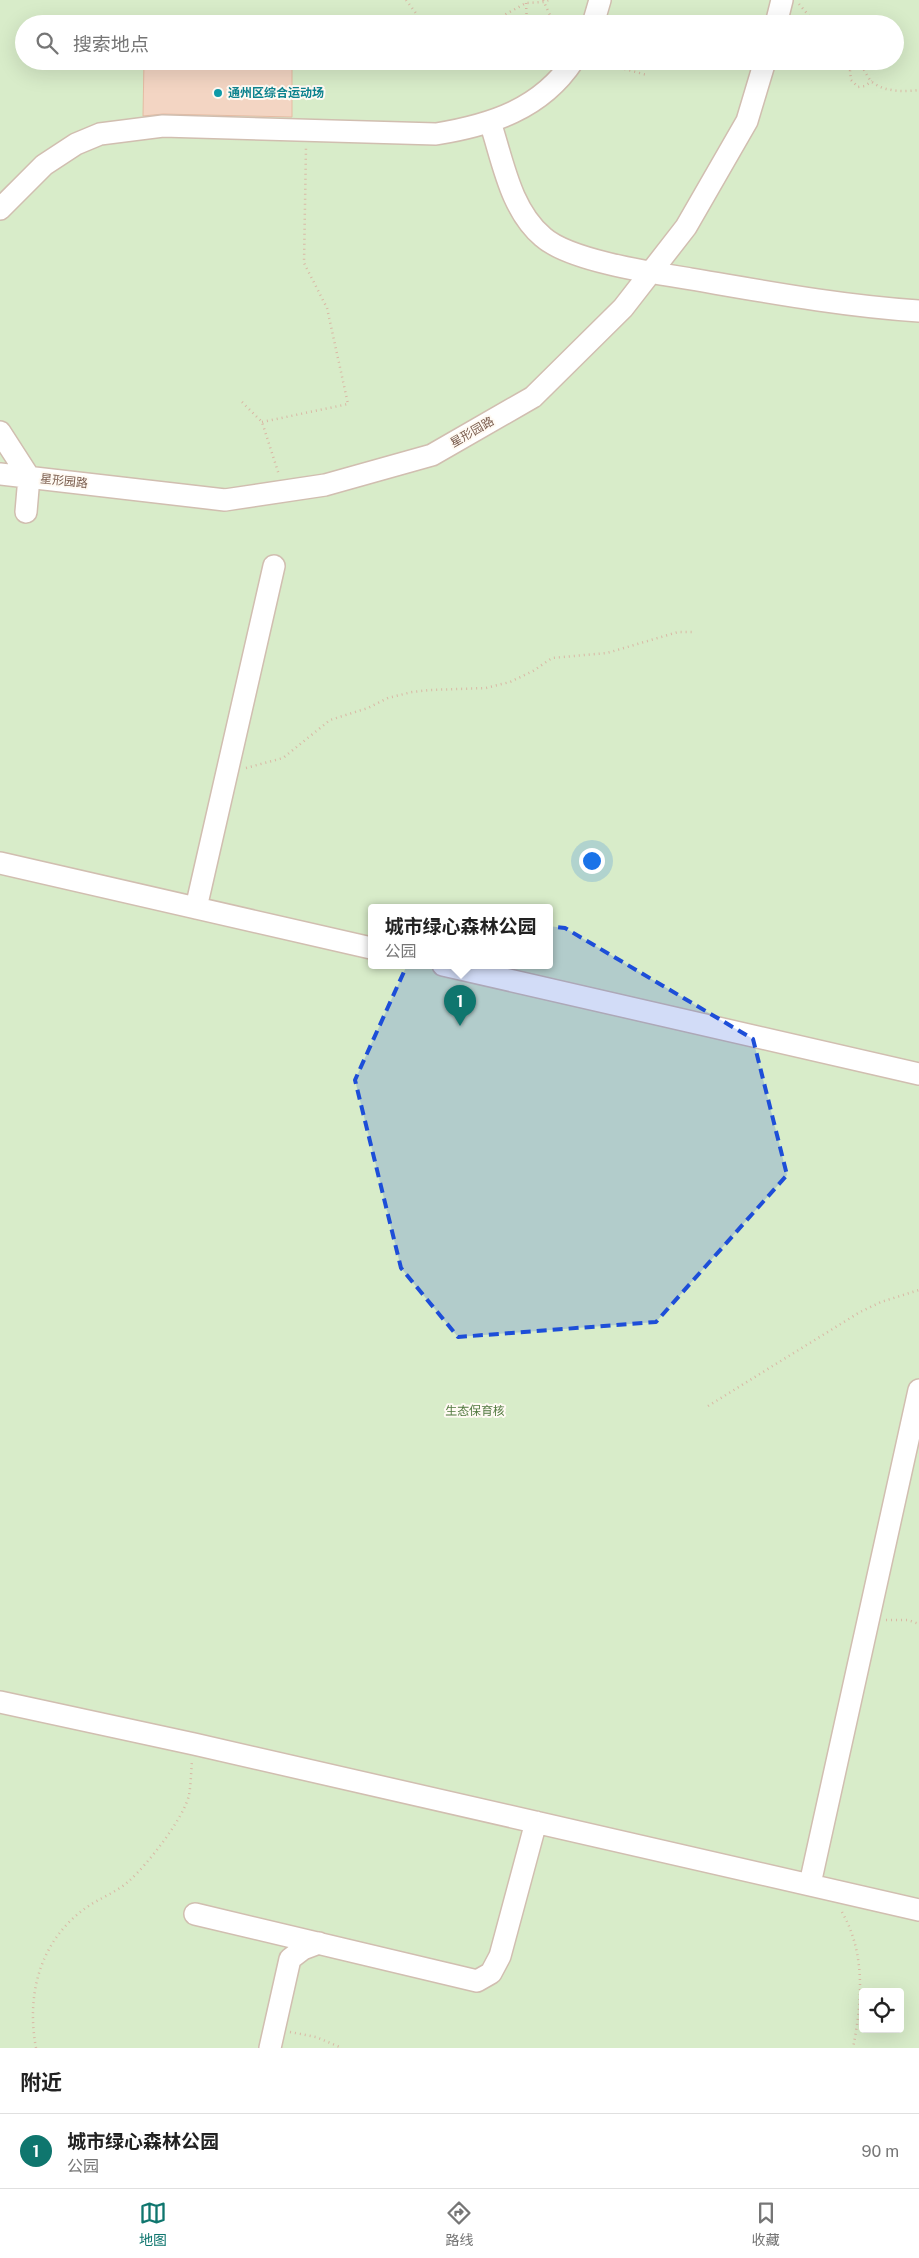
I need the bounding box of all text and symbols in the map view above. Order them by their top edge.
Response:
search box [15,15,904,70]
icon: search [33,29,61,57]
text: 搜索地点 [73,33,149,55]
place label: 通州区综合运动场 [228,86,324,100]
marker: 通州区综合运动场 [212,87,224,99]
street label: 星形园路 [448,414,496,450]
street label: 星形园路 [39,472,89,490]
your location [579,848,605,874]
popup [368,904,553,969]
text: 城市绿心森林公园 [384,915,537,937]
text: 公园 [384,942,417,961]
pin: 1 [444,985,476,1026]
park label: 生态保育核 [445,1404,505,1418]
map controls [859,1988,904,2033]
button: locate [859,1988,904,2033]
text: 附近 [20,2070,62,2095]
text: 城市绿心森林公园 [67,2130,219,2152]
text: 1 [33,2142,39,2161]
text: 90 m [862,2142,899,2161]
text: 公园 [67,2157,99,2176]
tab: 地图 [139,2199,167,2249]
tab: 路线 [445,2199,473,2249]
tab: 收藏 [752,2199,780,2249]

